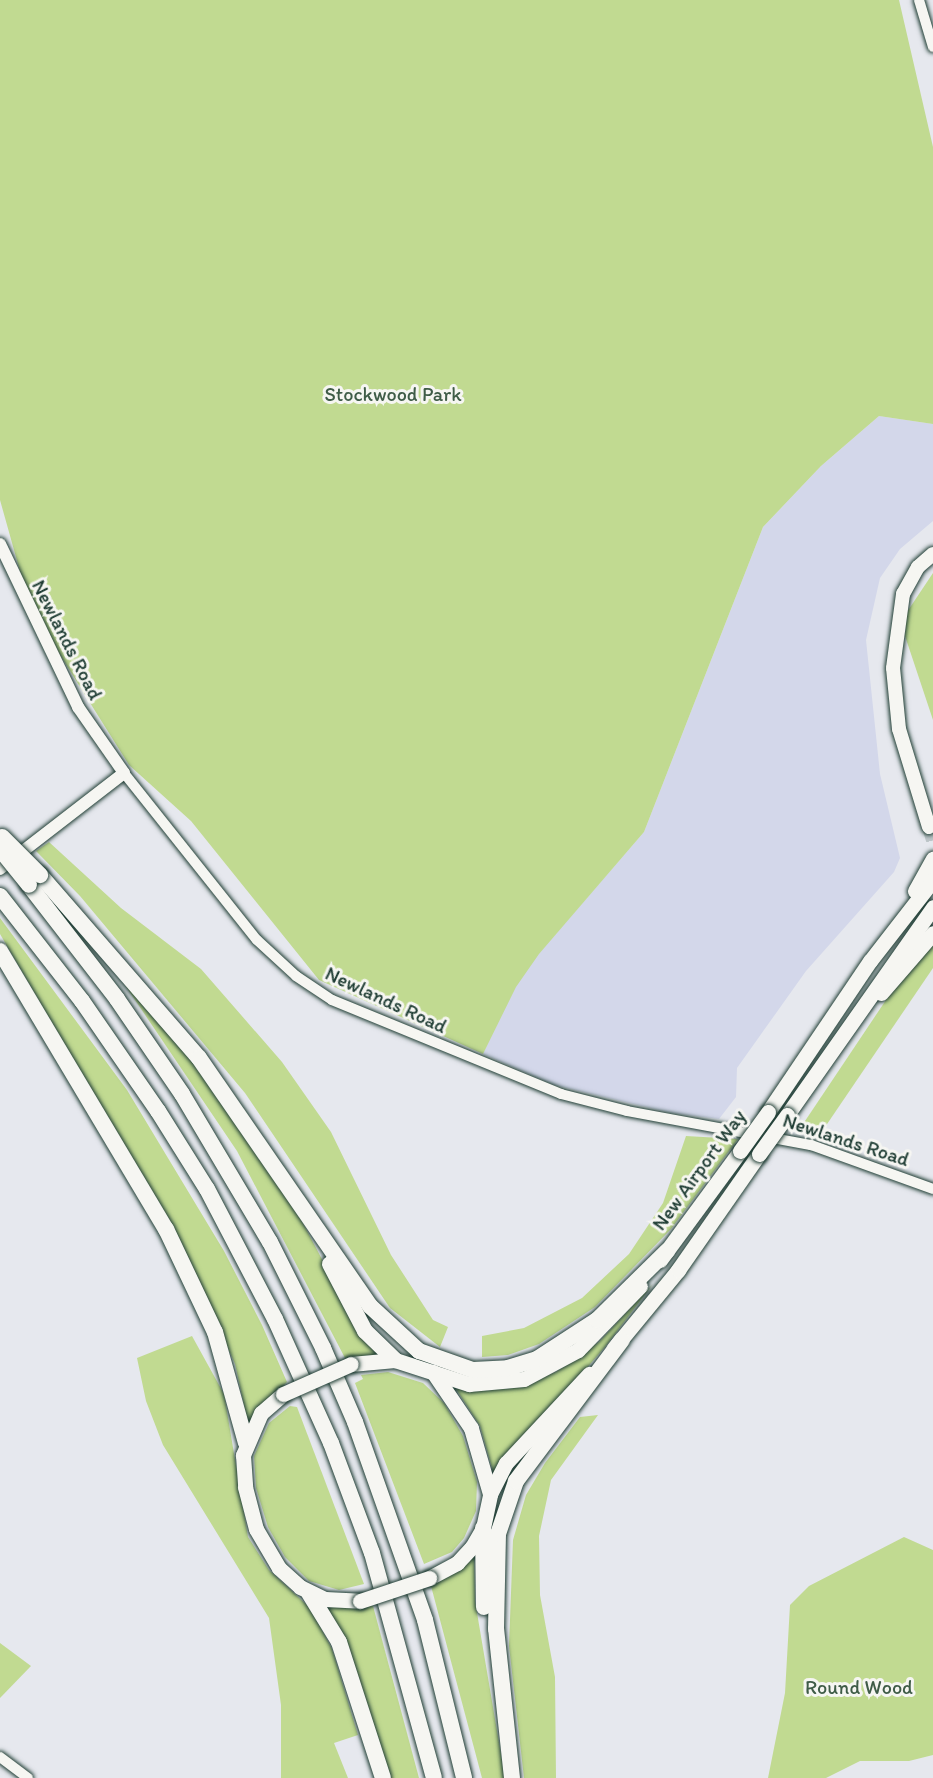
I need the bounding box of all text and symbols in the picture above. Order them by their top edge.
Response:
park label: Stockwood Park [325,382,461,406]
street label: Newlands Road [27,576,107,704]
street label: Newlands Road [322,961,450,1039]
street label: New Airport Way [647,1105,751,1235]
street label: Newlands Road [780,1108,912,1172]
park label: Round Wood [805,1675,913,1699]

